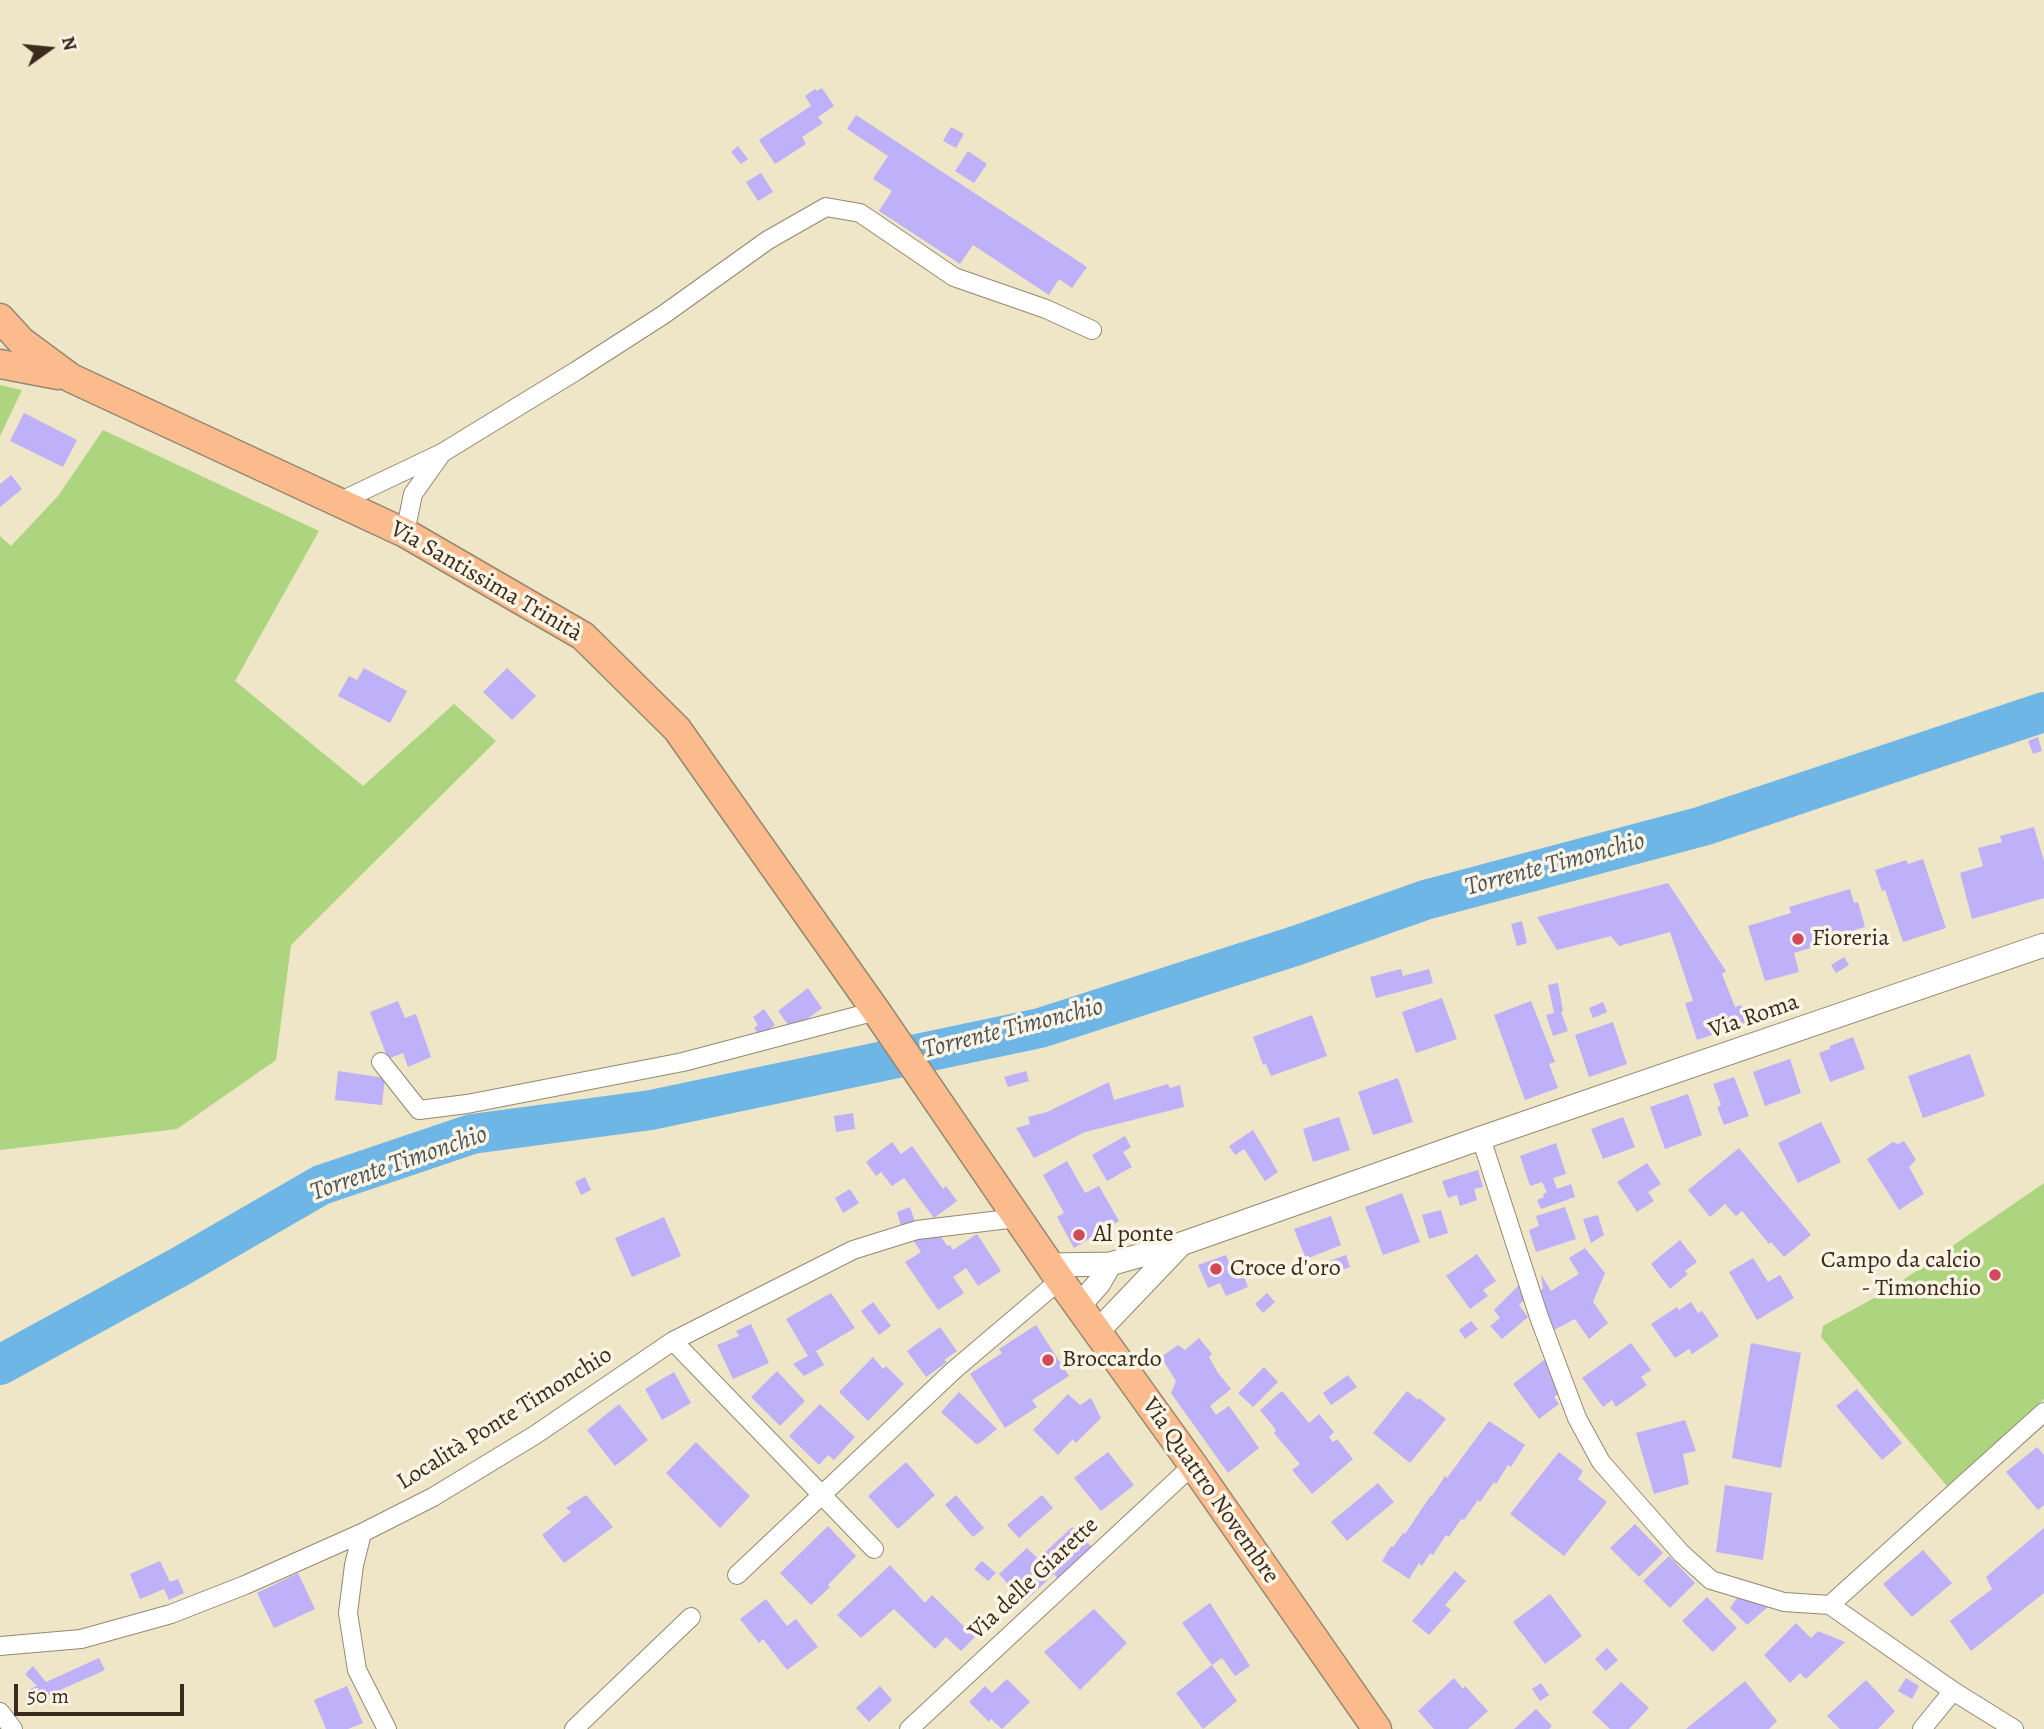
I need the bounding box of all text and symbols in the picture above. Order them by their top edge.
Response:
north arrow [14,14,84,84]
text: N [55,34,84,54]
street label: Via Santissima Trinità [385,515,587,649]
water label: Torrente Timonchio [1462,826,1648,904]
place label: Fioreria [1812,925,1889,953]
marker: Fioreria [1790,931,1806,947]
street label: Via Roma [1705,988,1803,1046]
water label: Torrente Timonchio [920,992,1106,1066]
water label: Torrente Timonchio [307,1119,491,1209]
place label: Al ponte [1093,1221,1174,1249]
marker: Al ponte [1071,1227,1087,1243]
place label: Campo da calcio - Timonchio [1821,1247,1981,1303]
place label: Croce d'oro [1230,1255,1341,1283]
marker: Croce d'oro [1208,1261,1224,1277]
marker: Campo da calcio - Timonchio [1987,1267,2003,1283]
street label: Località Ponte Timonchio [392,1341,618,1497]
place label: Broccardo [1062,1346,1162,1374]
marker: Broccardo [1040,1352,1056,1368]
street label: Via Quattro Novembre [1135,1393,1285,1589]
street label: Via delle Giarette [963,1512,1105,1646]
scale bar [18,1670,187,1714]
text: 50 m [27,1682,69,1710]

